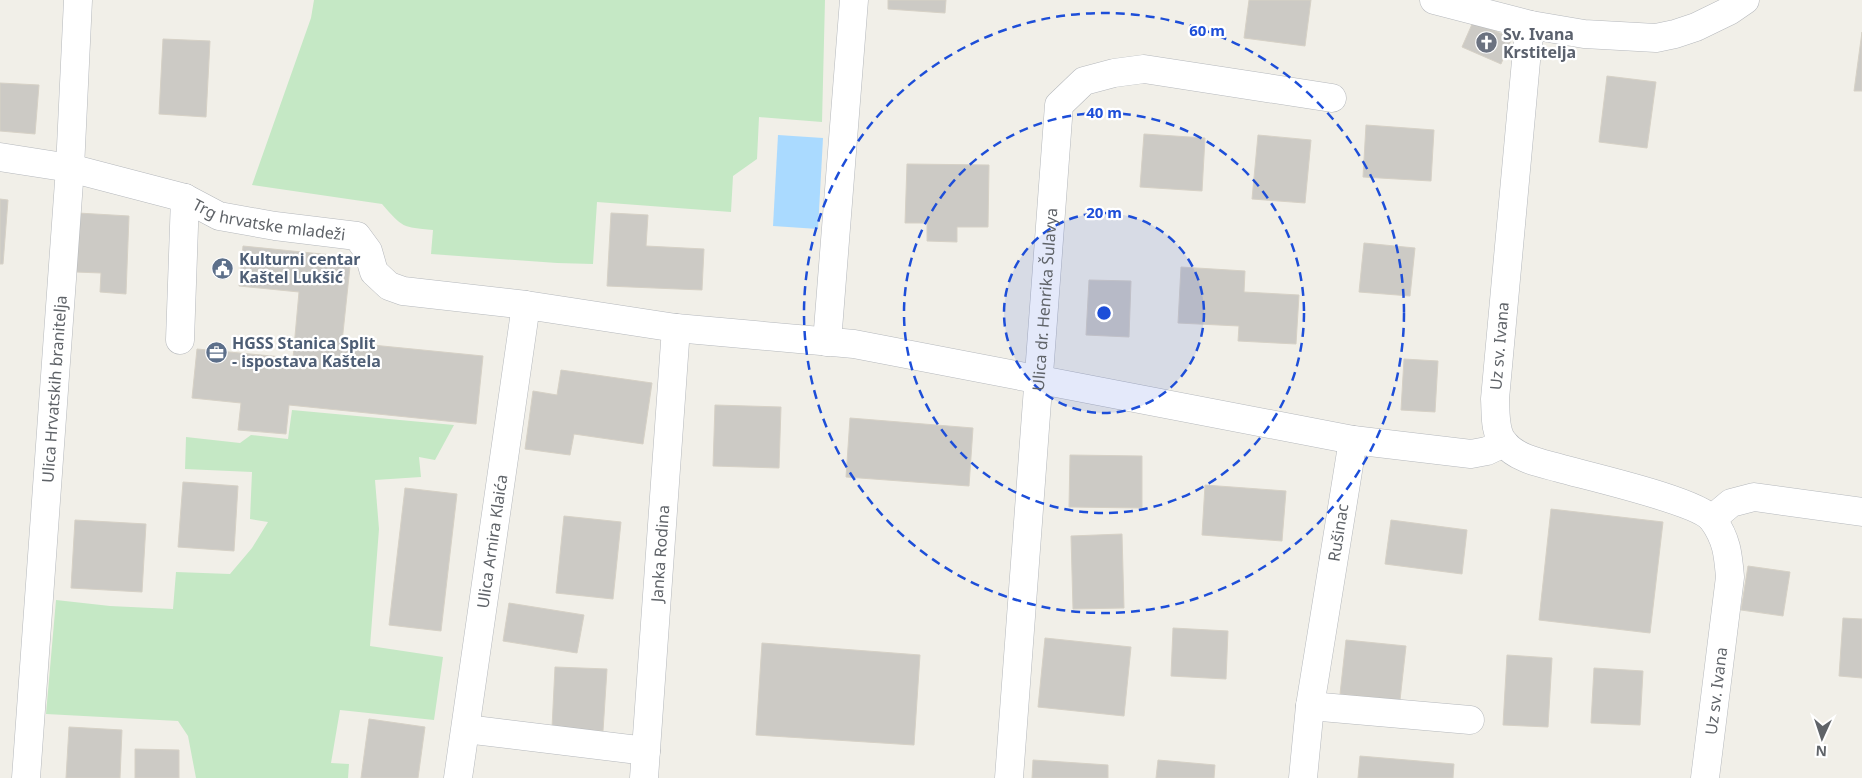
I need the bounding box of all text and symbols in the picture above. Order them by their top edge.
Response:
text: 60 m [1189,20,1225,40]
place label: Sv. Ivana Krstitelja [1503,23,1576,63]
church icon: Sv. Ivana Krstitelja [1475,31,1499,55]
text: 40 m [1086,102,1122,122]
street label: Trg hrvatske mladeži [189,193,347,245]
text: 20 m [1086,202,1122,222]
street label: Ulica dr. Henrika Šulavya [1027,207,1062,392]
place label: Kulturni centar Kaštel Lukšić [239,248,361,288]
public building icon: Kulturni centar Kaštel Lukšić [211,256,235,280]
street label: Ulica Hrvatskih branitelja [36,295,72,483]
street label: Uz sv. Ivana [1484,301,1514,391]
centre of rings [1095,304,1113,322]
place label: HGSS Stanica Split - ispostava Kaštela [232,332,381,372]
office icon: HGSS Stanica Split - ispostava Kaštela [204,340,228,364]
street label: Ulica Arnira Klaića [472,473,513,610]
street label: Rušinac [1323,502,1354,563]
street label: Janka Rodina [645,504,674,605]
street label: Uz sv. Ivana [1700,646,1732,736]
north arrow [1797,713,1847,763]
text: N [1815,742,1827,761]

